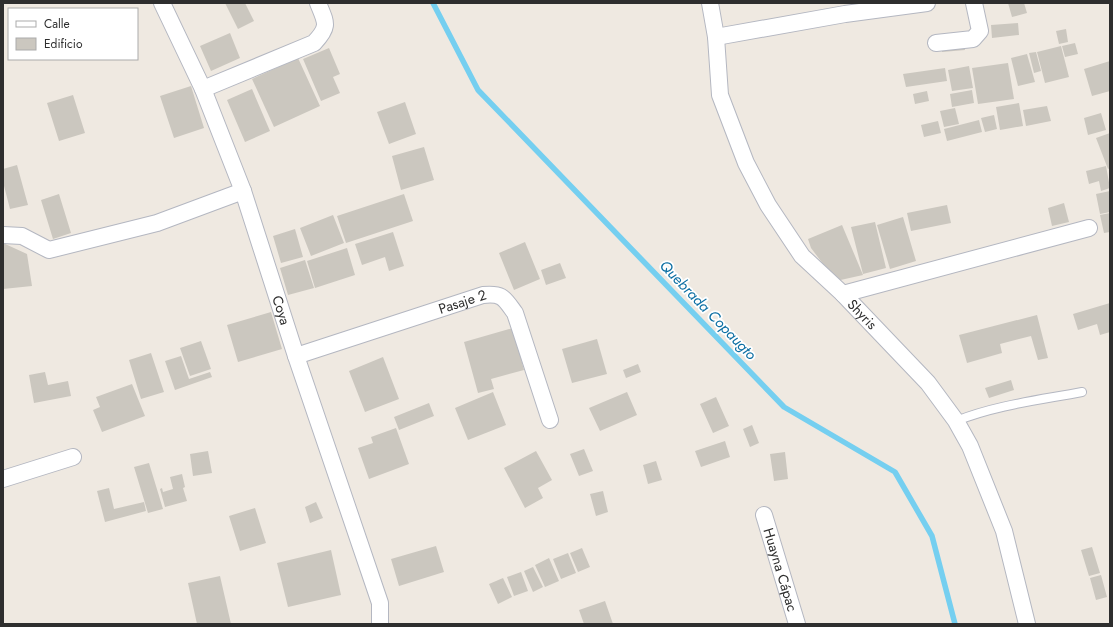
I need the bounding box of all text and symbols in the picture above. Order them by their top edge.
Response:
legend [8,8,138,60]
text: Calle [44,15,70,33]
text: Edificio [44,35,83,53]
water label: Quebrada Copaugto [655,255,762,365]
street label: Pasaje 2 [436,285,489,319]
street label: Coya [267,293,295,327]
street label: Shyris [843,295,882,334]
street label: Huayna Cápac [758,525,803,614]

